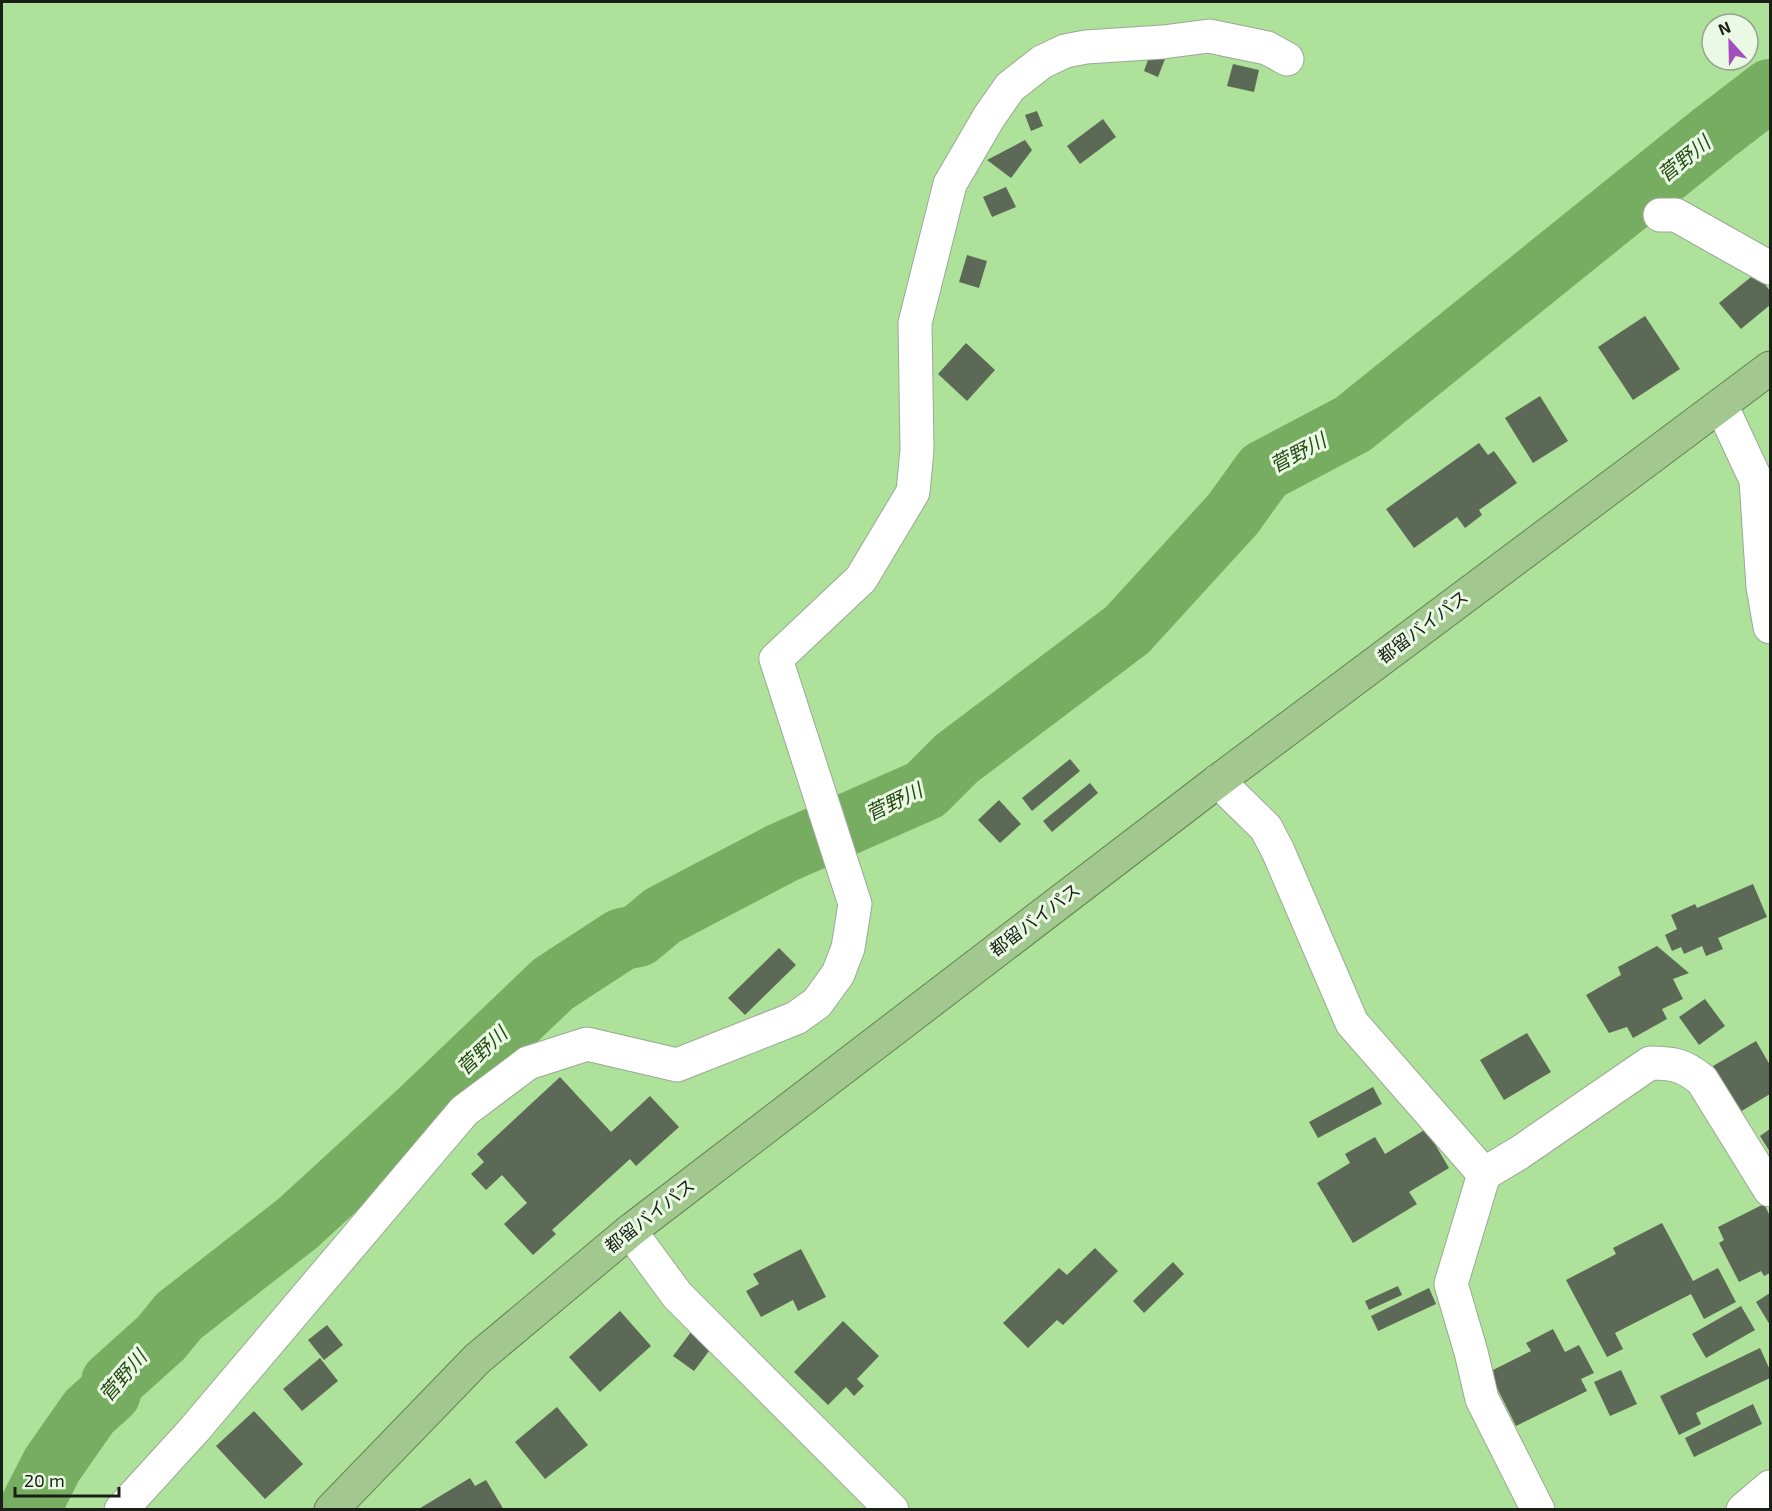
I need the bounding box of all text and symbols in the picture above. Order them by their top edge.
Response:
north arrow [1700,12,1760,72]
text: N [1715,17,1733,39]
water label: 菅野川 [1653,129,1716,186]
water label: 菅野川 [1265,426,1331,477]
street label: 都留バイパス [1373,585,1472,667]
water label: 菅野川 [861,776,928,825]
street label: 都留バイパス [985,878,1084,960]
water label: 菅野川 [451,1020,513,1080]
street label: 都留バイパス [600,1173,699,1257]
water label: 菅野川 [94,1343,152,1406]
scale bar [15,1460,118,1498]
text: 20 m [24,1469,65,1491]

